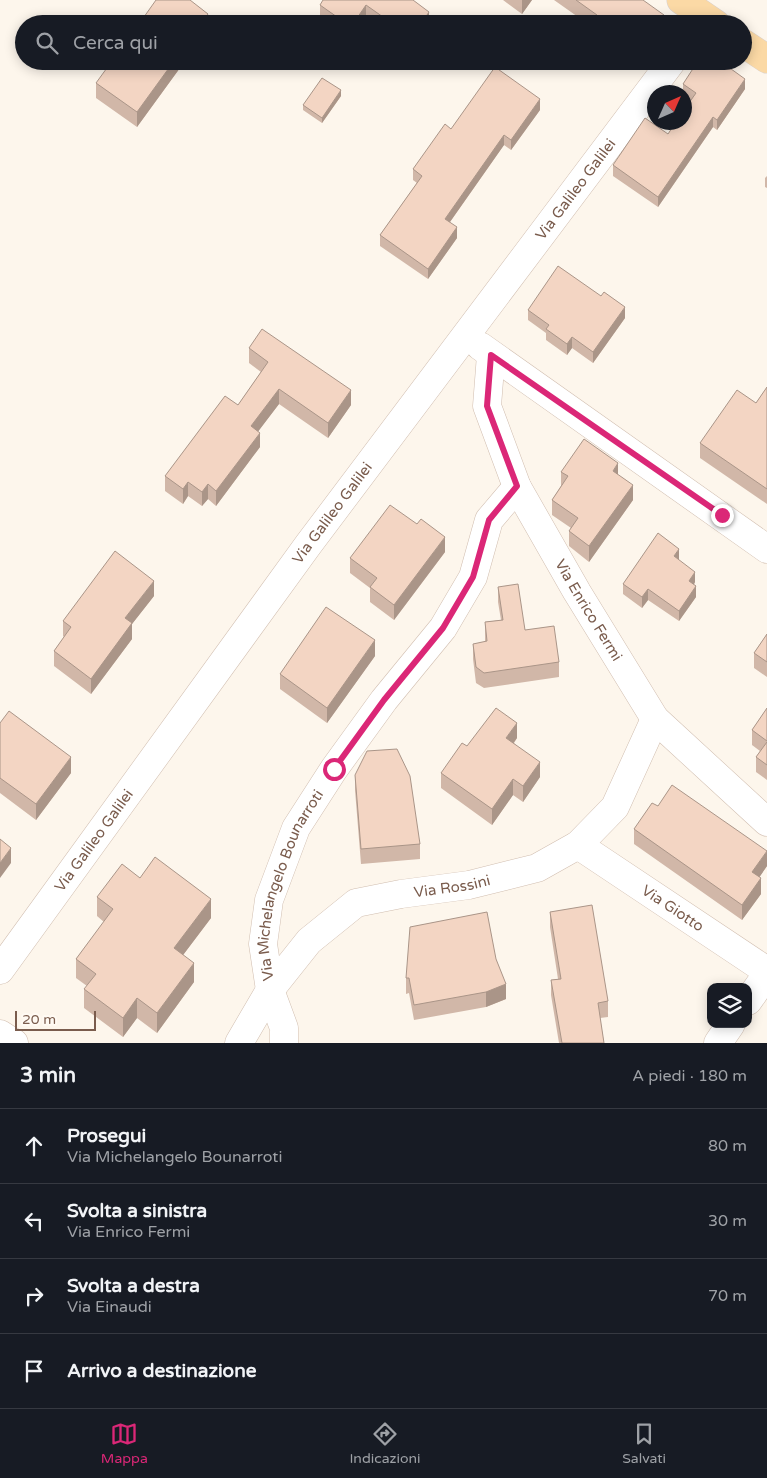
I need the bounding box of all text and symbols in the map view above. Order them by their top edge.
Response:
search box [15,15,752,70]
icon: search [33,29,61,57]
text: Cerca qui [73,32,158,54]
north arrow [647,85,692,130]
street label: Via Galileo Galilei [532,135,619,244]
street label: Via Galileo Galilei [288,459,376,567]
route end [711,504,734,527]
street label: Via Enrico Fermi [551,556,626,664]
route start [323,758,346,781]
street label: Via Galileo Galilei [51,786,137,895]
street label: Via Michelangelo Bounarroti [254,786,327,982]
street label: Via Rossini [413,871,492,901]
street label: Via Giotto [638,881,707,935]
map controls [707,983,752,1028]
button: layers [707,983,752,1028]
scale bar [15,1008,96,1031]
text: 20 m [22,1011,56,1028]
text: 3 min [20,1063,76,1088]
text: A piedi · 180 m [632,1066,747,1086]
text: Prosegui [67,1125,146,1147]
icon: ahead [20,1132,48,1160]
text: 80 m [708,1136,747,1156]
text: Via Michelangelo Bounarroti [67,1147,282,1167]
text: Svolta a sinistra [67,1200,207,1222]
icon: left [20,1207,48,1235]
text: 30 m [708,1211,747,1231]
text: Via Enrico Fermi [67,1222,190,1242]
text: Svolta a destra [67,1275,200,1297]
icon: right [20,1282,48,1310]
text: 70 m [708,1286,747,1306]
text: Via Einaudi [67,1297,152,1317]
icon: arrive [20,1357,48,1385]
text: Arrivo a destinazione [67,1360,257,1382]
tab: Mappa [101,1420,148,1467]
tab: Indicazioni [350,1420,421,1467]
tab: Salvati [622,1420,666,1467]

